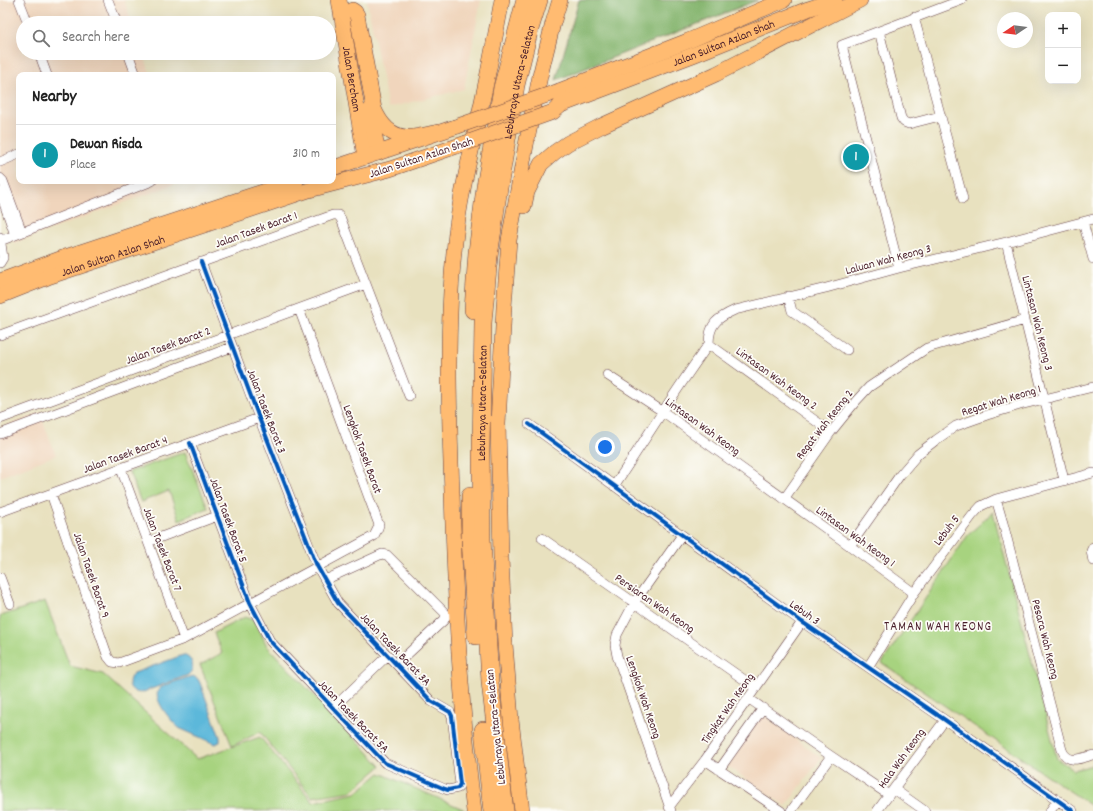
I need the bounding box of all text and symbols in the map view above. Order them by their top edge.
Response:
north arrow [997,12,1033,48]
map controls [1045,12,1081,84]
button: + [1045,12,1081,48]
search box [16,16,336,60]
street label: Jalan Sultan Azlan Shah [671,16,778,72]
street label: Lebuhraya Utara–Selatan [500,23,541,140]
icon: search [30,27,52,49]
text: Search here [62,27,130,49]
street label: Jalan Bercham [337,45,364,113]
button: − [1045,48,1081,84]
text: Nearby [32,86,76,110]
text: Dewan Risda [70,134,142,156]
street label: Jalan Sultan Azlan Shah [367,134,476,183]
pin: 1 [843,142,869,172]
text: 1 [44,145,46,164]
text: 310 m [292,145,320,164]
text: Place [70,156,96,175]
street label: Jalan Tasek Barat 1 [213,208,300,253]
street label: Jalan Sultan Azlan Shah [59,232,167,282]
street label: Laluan Wah Keong 3 [844,241,933,280]
street label: Lintasan Wah Keong 3 [1017,274,1057,373]
street label: Jalan Tasek Barat 2 [124,323,213,370]
street label: Lintasan Wah Keong 2 [732,344,821,415]
street label: Lebuhraya Utara–Selatan [474,345,493,461]
street label: Jalan Tasek Barat 3 [242,367,290,456]
street label: Regat Wah Keong 1 [960,381,1043,422]
street label: Regat Wah Keong 2 [792,386,858,464]
street label: Lintasan Wah Keong [661,394,743,460]
street label: Lengkok Tasek Barat [338,403,386,497]
street label: Jalan Tasek Barat 4 [81,432,170,479]
your location [595,437,615,457]
street label: Jalan Tasek Barat 5 [204,476,251,565]
street label: Lintasan Wah Keong 1 [812,502,898,572]
street label: Jalan Tasek Barat 7 [138,505,186,594]
street label: Lebuh 5 [930,512,964,550]
street label: Jalan Tasek Barat 9 [68,531,113,620]
street label: Persiaran Wah Keong [611,570,698,638]
street label: Lebuh 3 [785,596,823,630]
street label: Pesara Wah Keong [1026,598,1063,681]
street label: Jalan Tasek Barat 3A [356,610,435,691]
district label: TAMAN WAH KEONG [884,618,992,637]
street label: Lengkok Wah Keong [620,654,665,741]
street label: Lebuhraya Utara–Selatan [482,668,511,785]
street label: Tingkat Wah Keong [697,670,759,748]
street label: Jalan Tasek Barat 5A [314,677,393,758]
street label: Hala Wah Keong [875,725,930,792]

